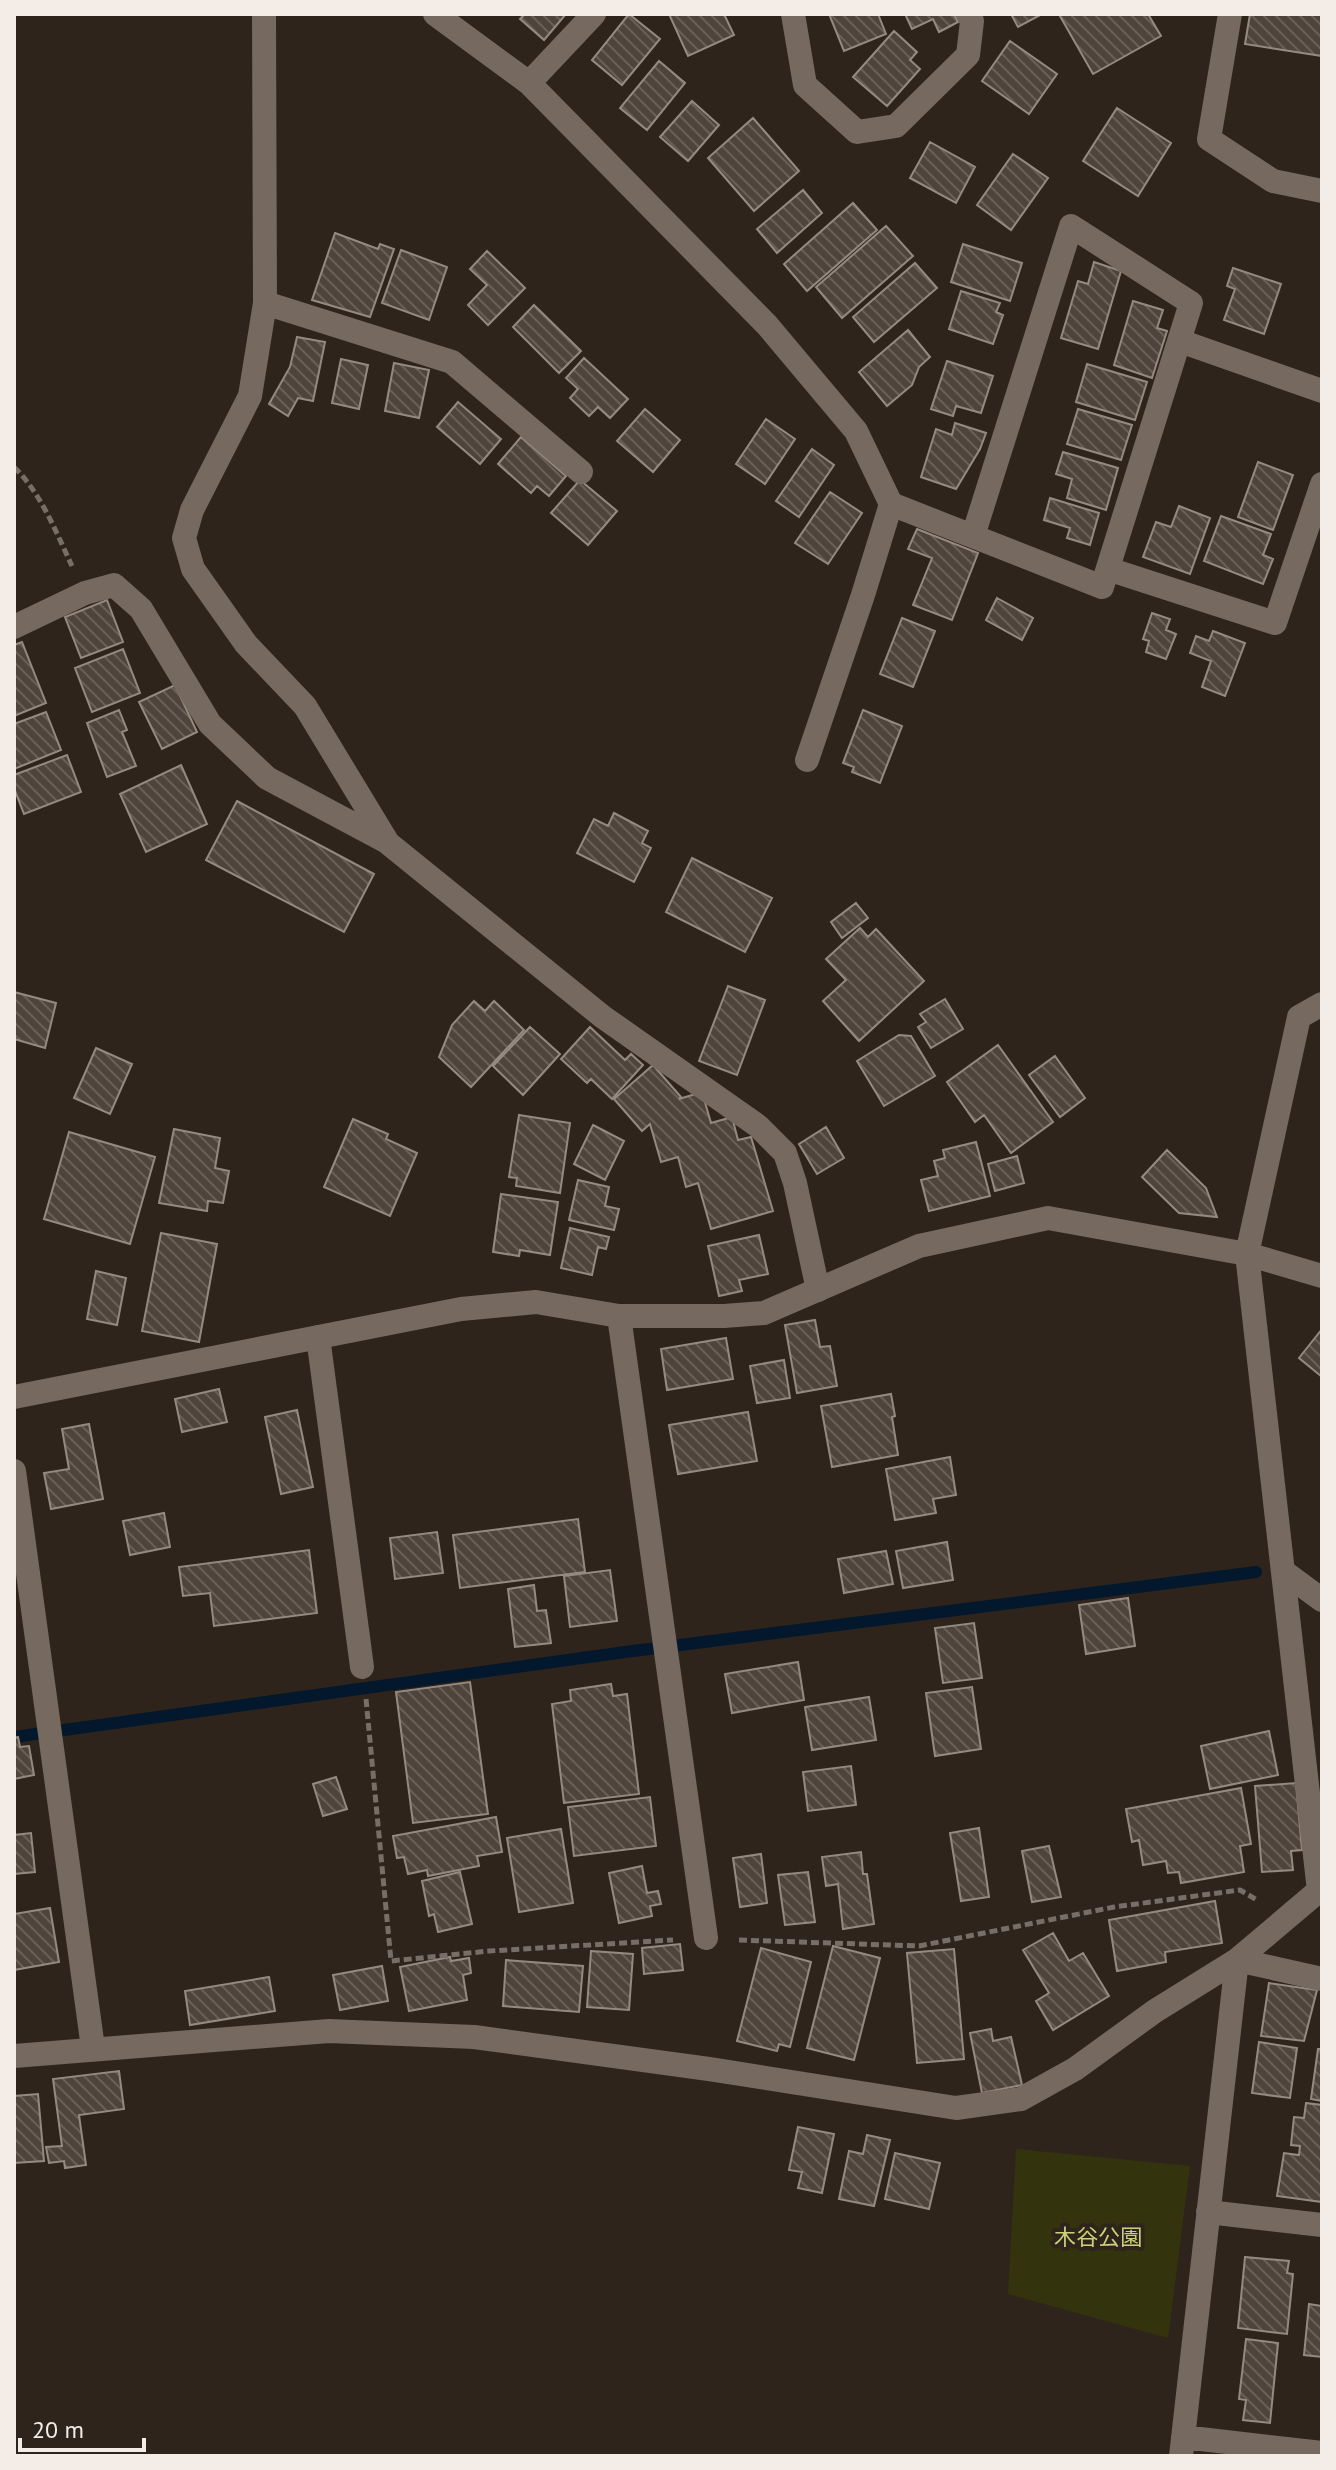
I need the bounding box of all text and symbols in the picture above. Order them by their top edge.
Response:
park label: 木谷公園 [1054,2223,1142,2251]
scale bar [20,2402,144,2452]
text: 20 m [32,2414,84,2445]

